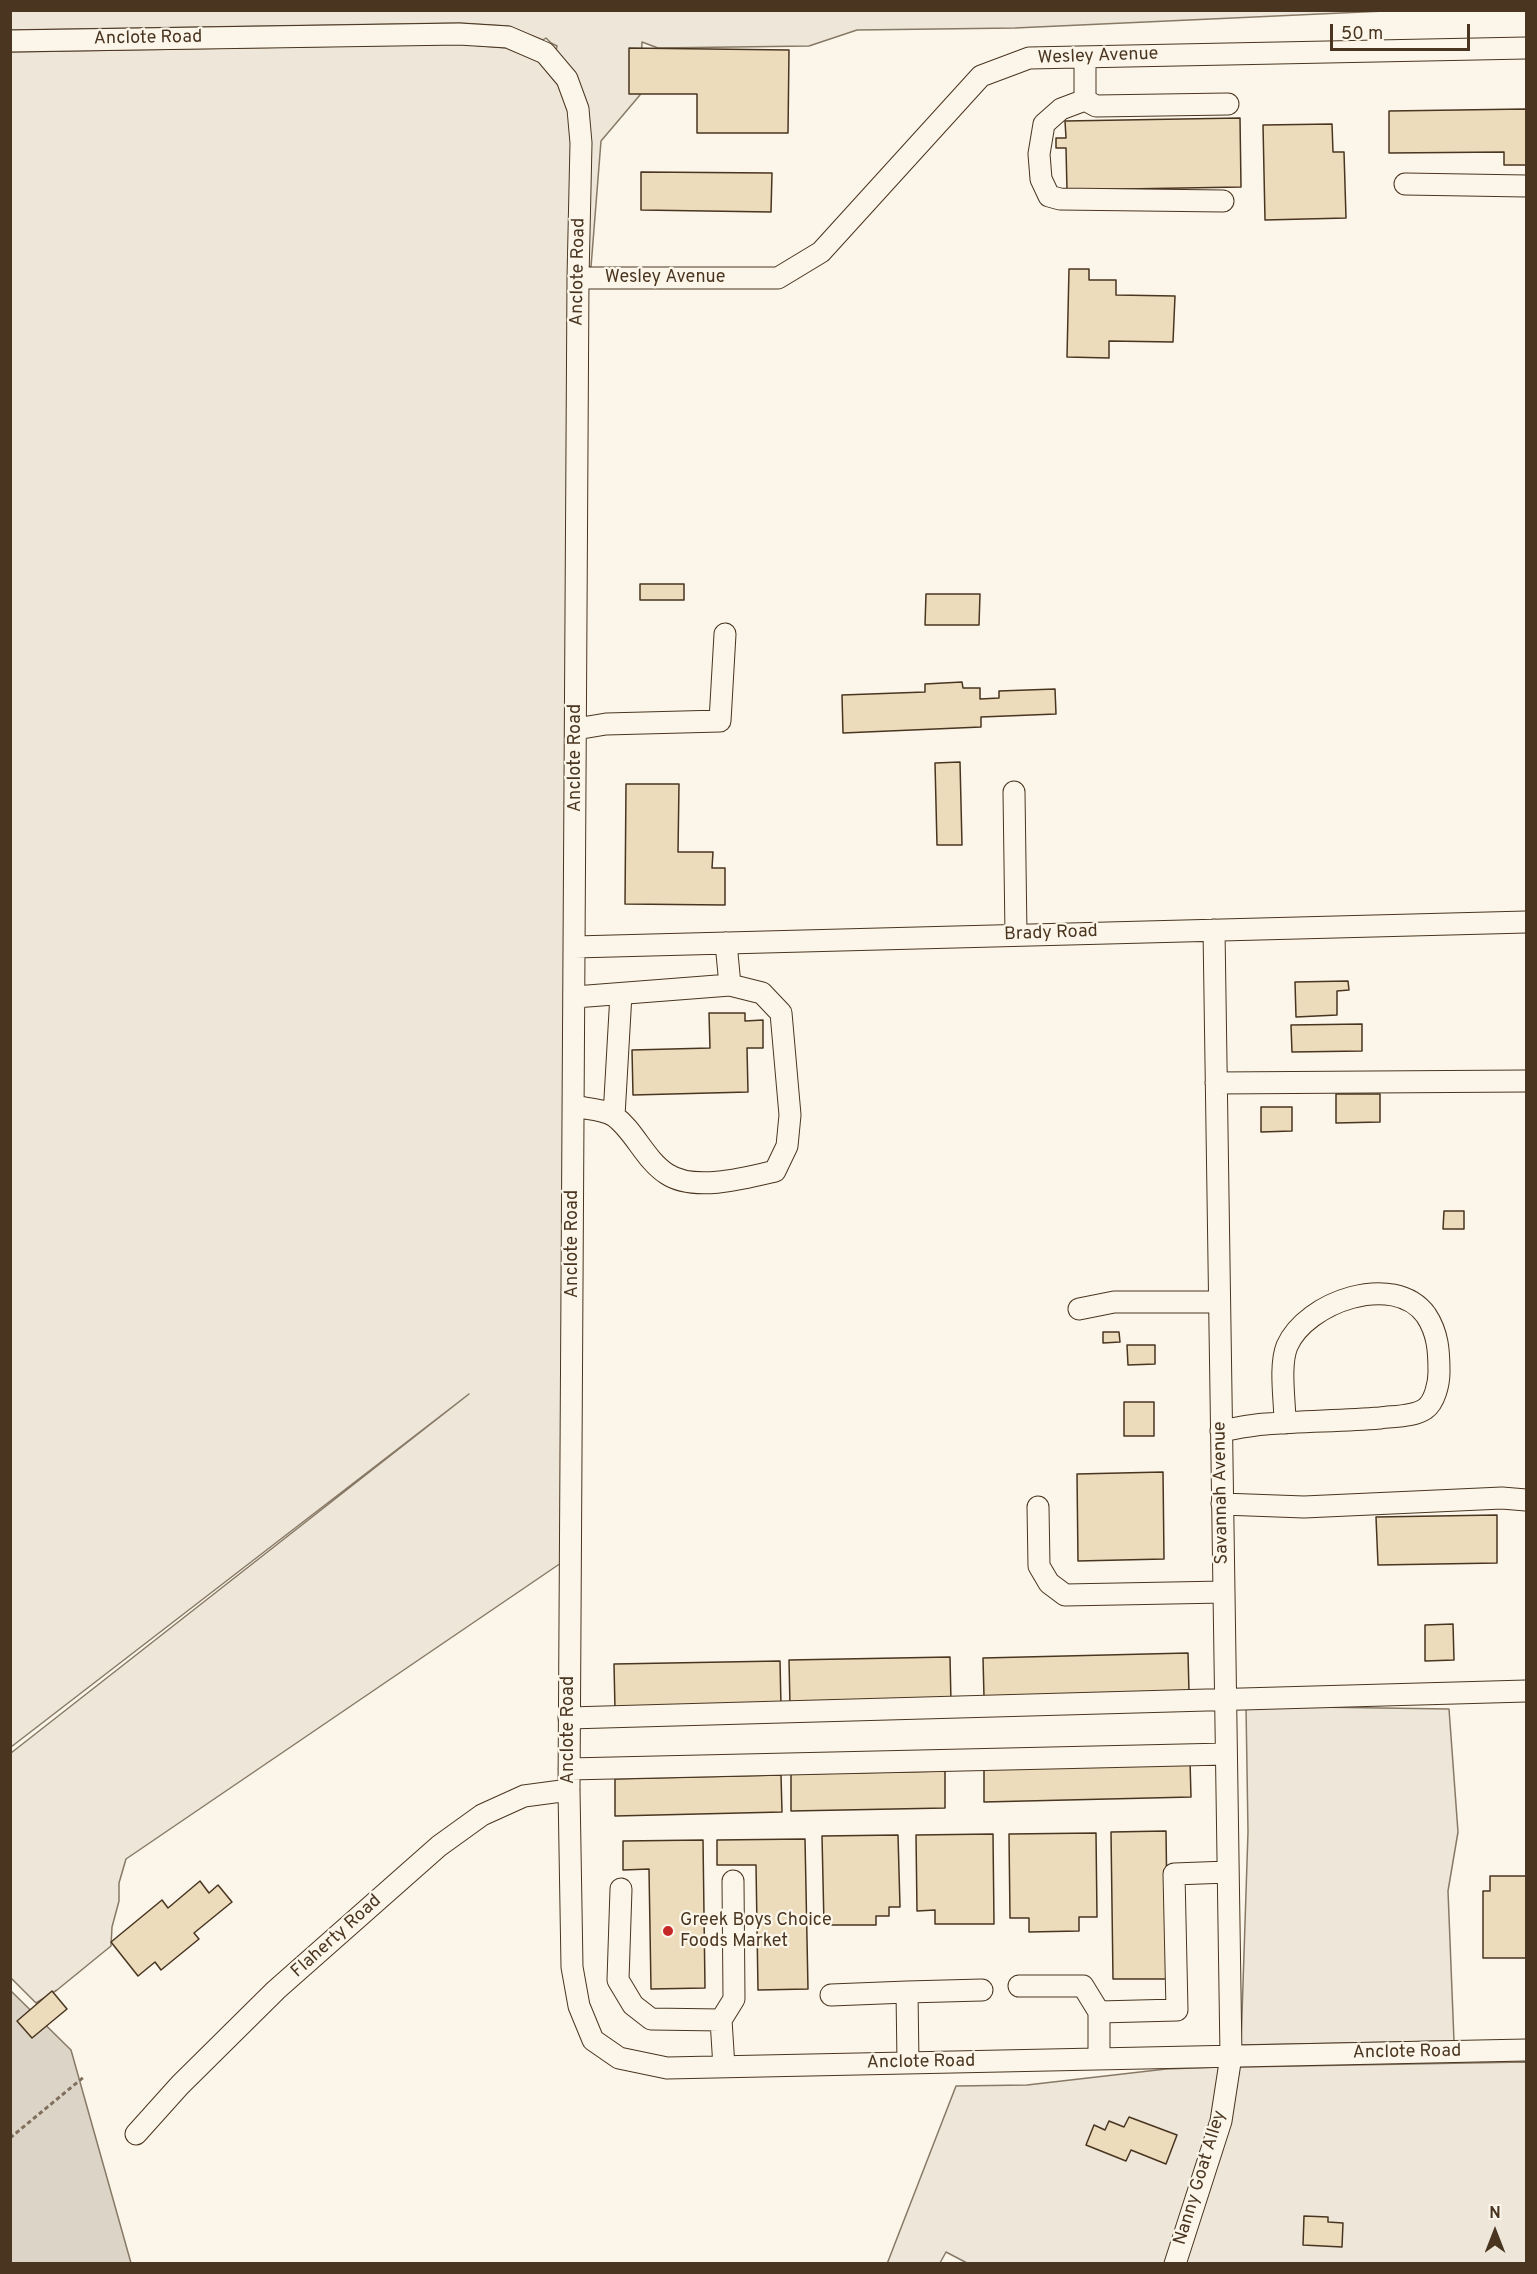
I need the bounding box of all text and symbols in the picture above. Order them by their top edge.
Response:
scale bar [1333,12,1472,50]
text: 50 m [1341,23,1383,46]
street label: Anclote Road [94,27,202,51]
street label: Wesley Avenue [1037,44,1159,70]
street label: Anclote Road [567,218,591,326]
street label: Wesley Avenue [605,267,725,289]
street label: Anclote Road [565,704,587,812]
street label: Brady Road [1004,922,1098,946]
street label: Anclote Road [562,1190,584,1298]
street label: Savannah Avenue [1210,1421,1234,1565]
street label: Anclote Road [558,1676,580,1784]
street label: Flaherty Road [288,1891,386,1983]
place label: Greek Boys Choice Foods Market [680,1910,832,1952]
marker: Greek Boys Choice Foods Market [661,1924,675,1938]
street label: Anclote Road [1353,2041,1461,2065]
street label: Anclote Road [867,2051,975,2075]
street label: Nanny Goat Alley [1170,2108,1232,2248]
north arrow [1465,2202,1525,2262]
text: N [1489,2204,1501,2224]

